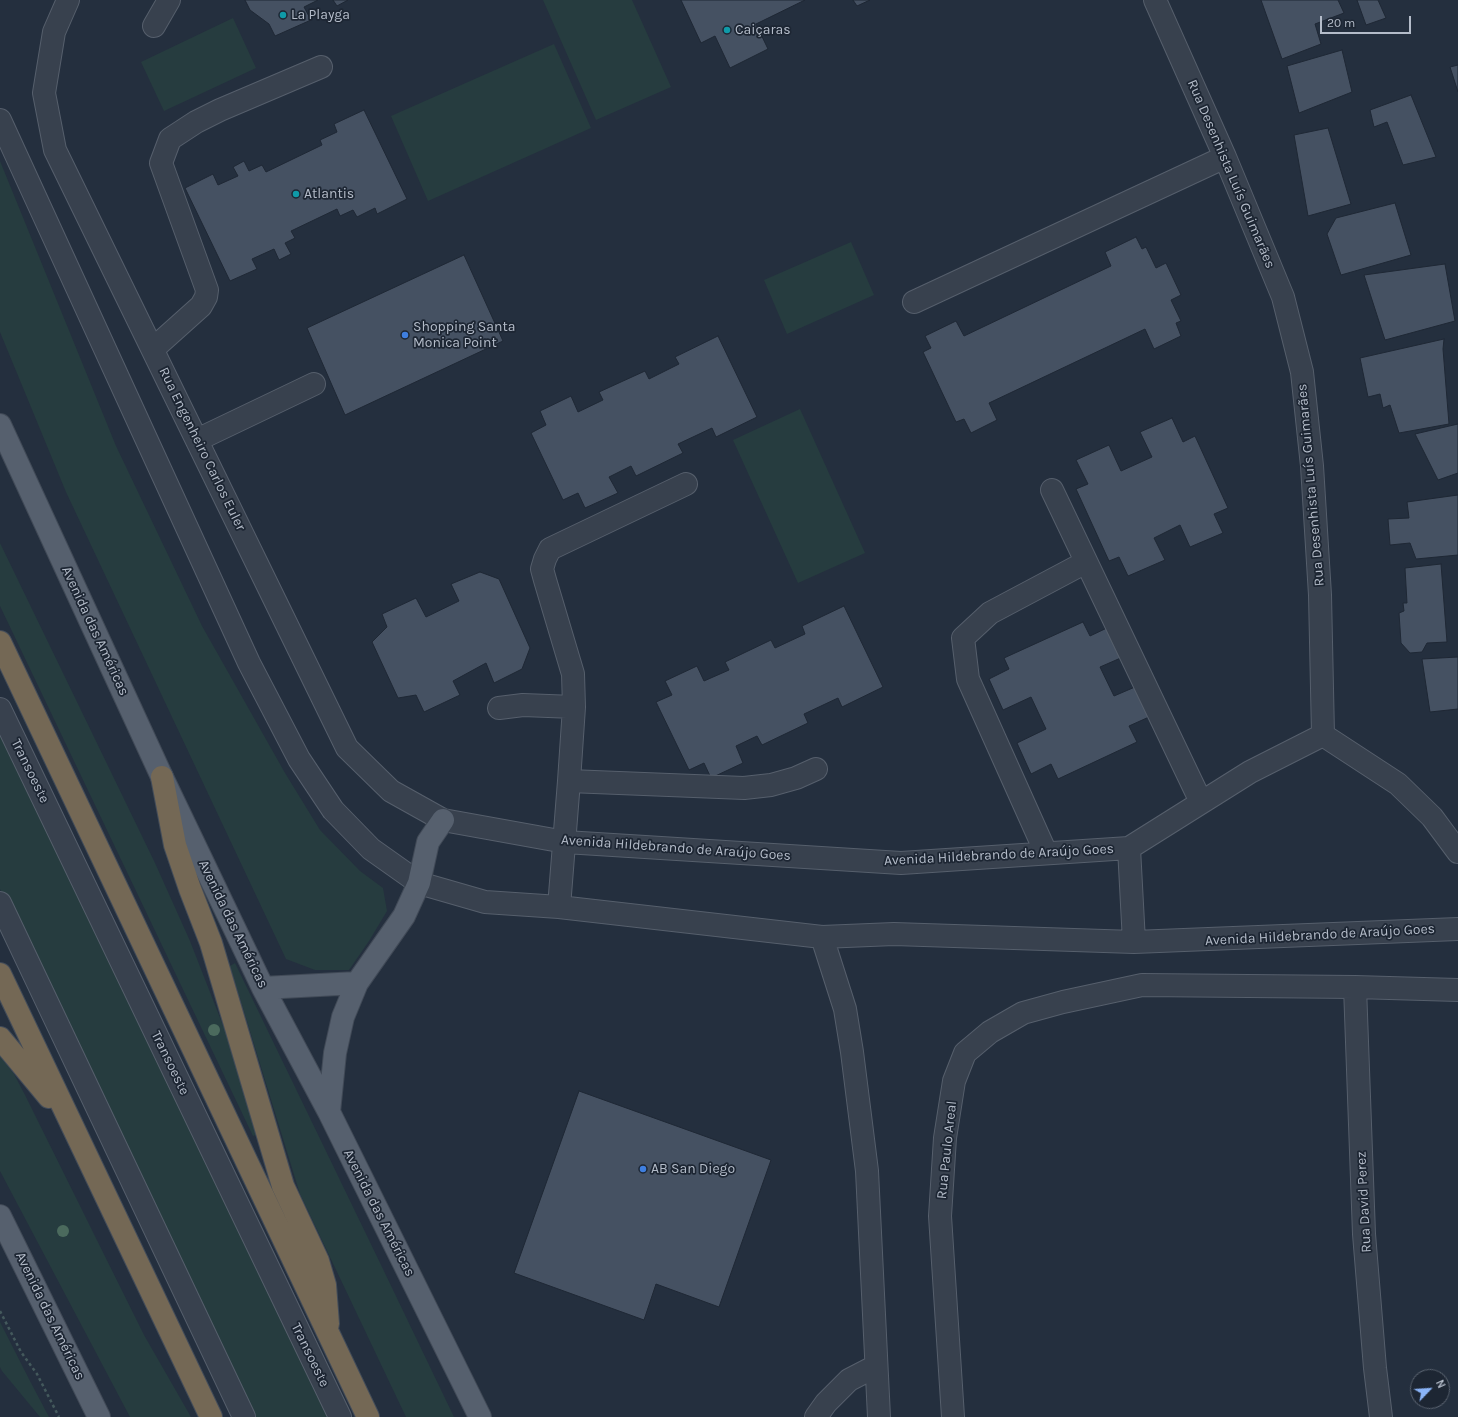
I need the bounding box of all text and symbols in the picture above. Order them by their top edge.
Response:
place label: La Playga [291,7,350,23]
scale bar [1322,8,1413,34]
marker: La Playga [278,10,288,20]
text: 20 m [1327,16,1355,30]
place label: Caiçaras [735,22,791,38]
marker: Caiçaras [722,25,732,35]
street label: Rua Desenhista Luís Guimarães [1184,77,1278,271]
place label: Atlantis [304,186,354,202]
marker: Atlantis [291,189,301,199]
place label: Shopping Santa Monica Point [413,319,515,352]
marker: Shopping Santa Monica Point [400,330,410,340]
street label: Rua Engenheiro Carlos Euler [155,364,249,534]
street label: Rua Desenhista Luís Guimarães [1294,383,1328,587]
street label: Avenida das Américas [58,564,132,698]
street label: Transoeste [7,736,53,806]
street label: Avenida Hildebrando de Araújo Goes [561,832,791,864]
street label: Avenida Hildebrando de Araújo Goes [884,841,1114,869]
street label: Avenida das Américas [195,857,271,991]
street label: Avenida Hildebrando de Araújo Goes [1205,921,1435,949]
street label: Transoeste [147,1028,193,1098]
street label: Rua Paulo Areal [933,1100,961,1200]
street label: Avenida das Américas [340,1147,418,1279]
street label: Rua David Perez [1353,1151,1375,1253]
place label: AB San Diego [651,1161,735,1177]
marker: AB San Diego [638,1164,648,1174]
street label: Avenida das Américas [12,1249,88,1383]
street label: Transoeste [287,1320,333,1390]
north arrow [1410,1369,1450,1409]
text: N [1433,1378,1448,1390]

